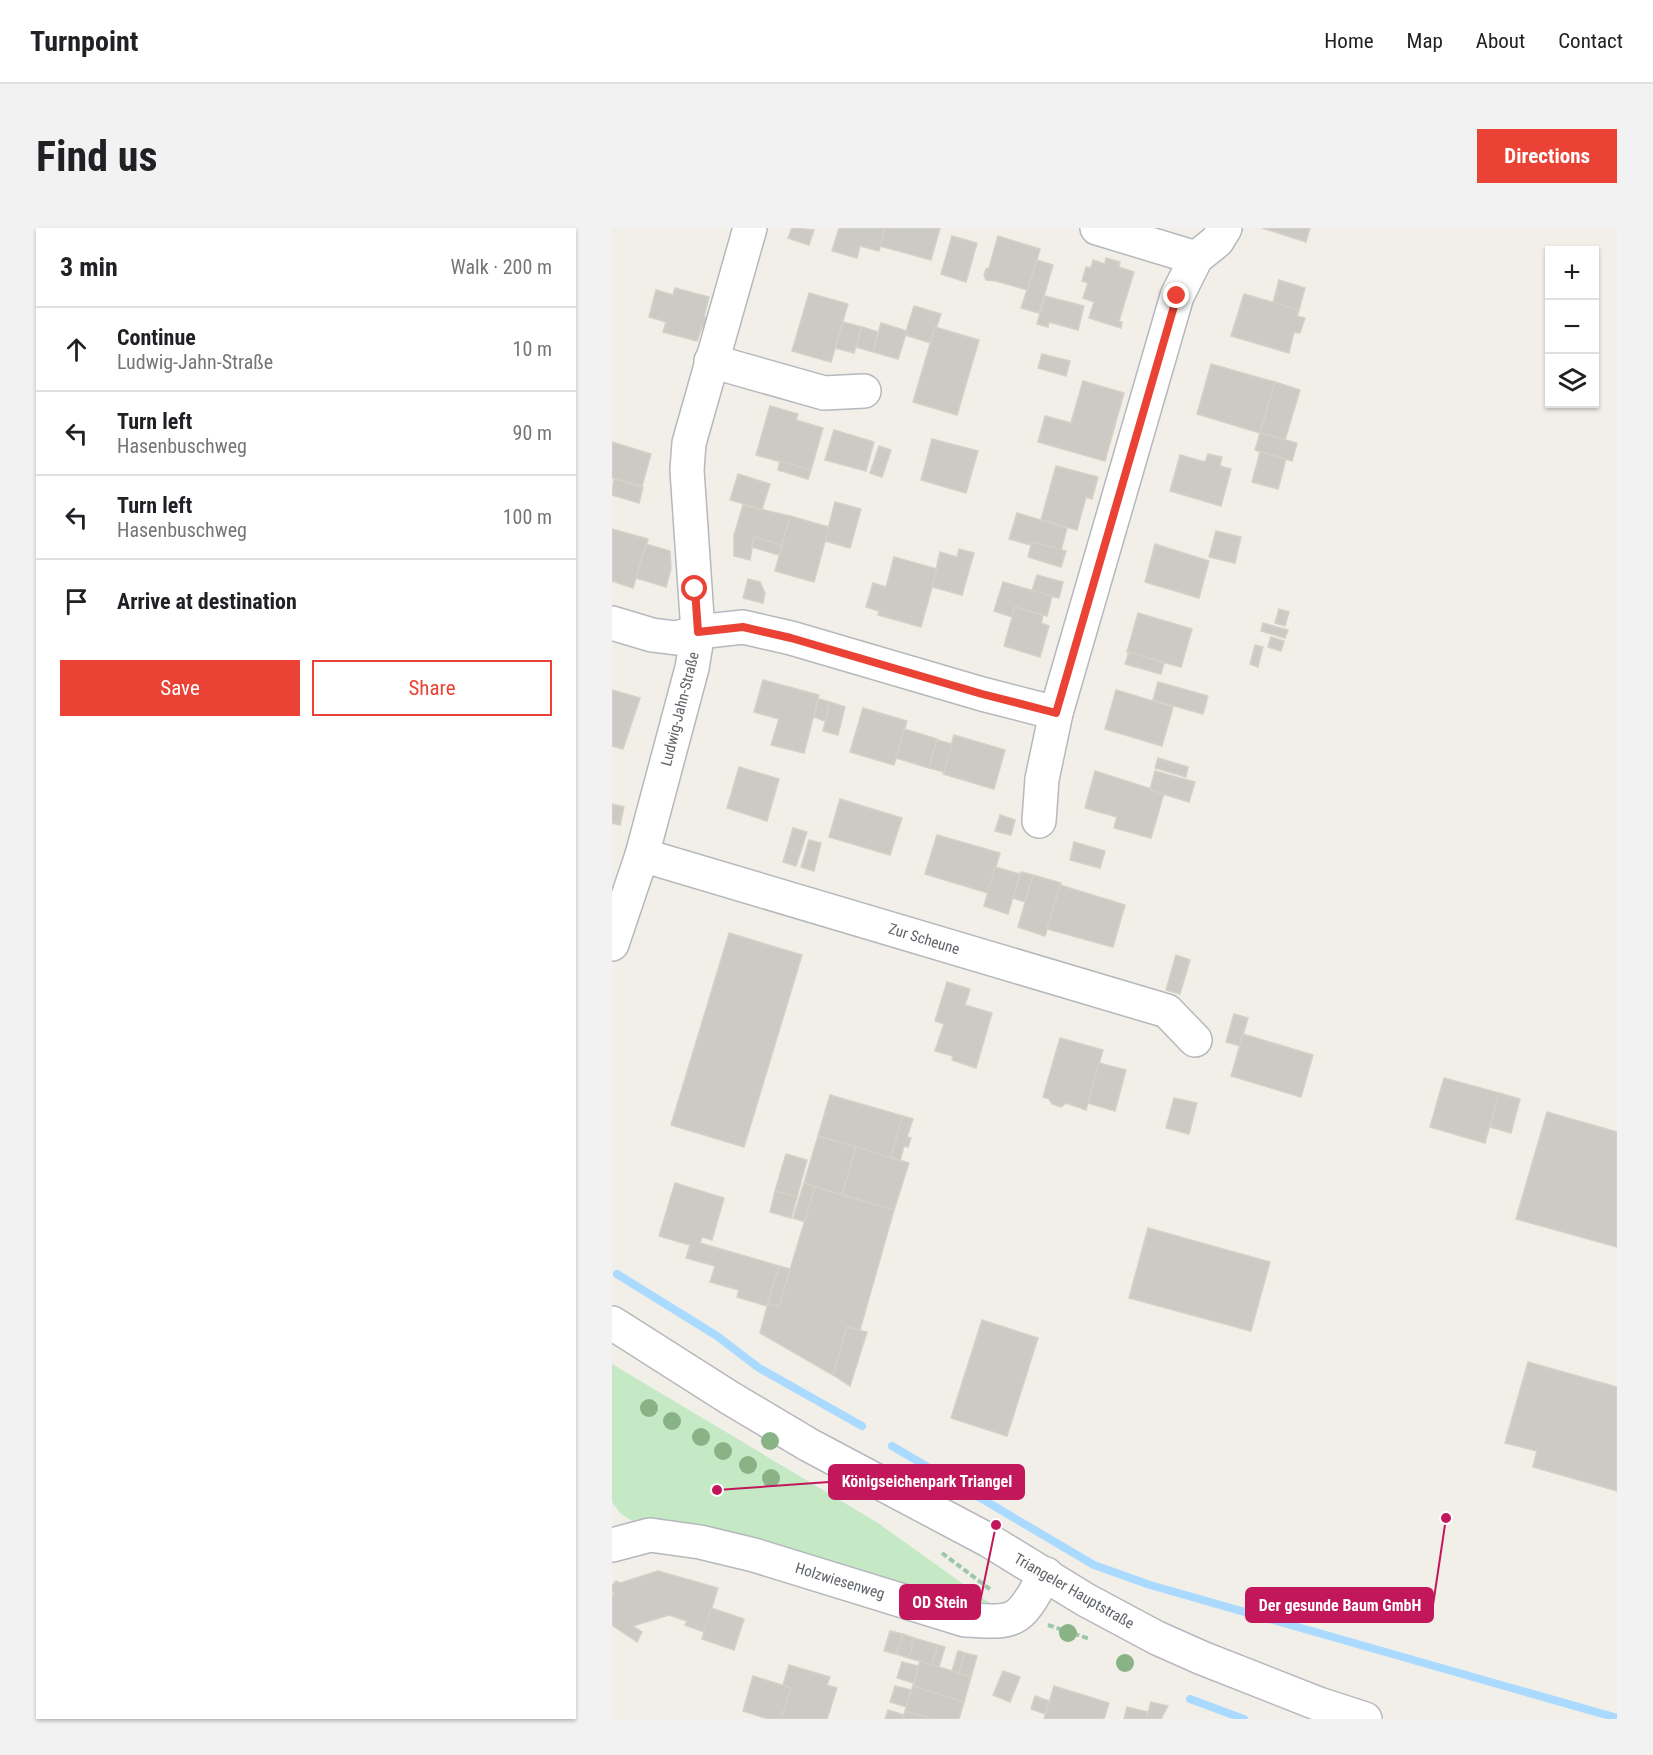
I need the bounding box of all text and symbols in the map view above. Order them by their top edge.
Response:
text: Turnpoint [30,25,138,58]
text: Home [1324,29,1374,53]
text: Map [1407,29,1443,53]
text: About [1476,29,1525,53]
text: Contact [1558,29,1623,53]
button: Directions [1477,129,1617,183]
text: Find us [36,132,157,181]
map controls [1545,246,1599,408]
button: + [1545,246,1599,300]
text: 3 min [60,252,118,282]
text: Walk · 200 m [451,255,552,279]
route end [1163,282,1189,308]
button: − [1545,300,1599,354]
text: Continue [117,325,196,350]
icon: ahead [60,333,93,366]
text: 10 m [513,337,552,361]
text: Ludwig-Jahn-Straße [117,350,273,374]
button: layers [1545,354,1599,408]
text: Turn left [117,409,192,434]
icon: left [60,417,93,450]
text: 90 m [513,421,552,445]
text: Hasenbuschweg [117,434,247,458]
text: Turn left [117,493,192,518]
icon: left [60,501,93,534]
text: 100 m [503,505,552,529]
text: Hasenbuschweg [117,518,247,542]
route start [681,575,707,601]
icon: arrive [60,585,93,618]
text: Arrive at destination [117,589,297,614]
street label: Ludwig-Jahn-Straße [657,650,703,768]
button: Save [60,660,300,716]
button: Share [312,660,552,716]
street label: Zur Scheune [886,920,962,958]
callout: Königseichenpark Triangel [829,1465,1024,1499]
text: Königseichenpark Triangel [842,1472,1012,1491]
street label: Triangeler Hauptstraße [1011,1549,1137,1633]
street label: Holzwiesenweg [793,1559,887,1603]
callout: OD Stein [900,1585,980,1619]
callout: Der gesunde Baum GmbH [1246,1588,1433,1622]
text: OD Stein [912,1593,968,1612]
text: Der gesunde Baum GmbH [1259,1596,1421,1615]

